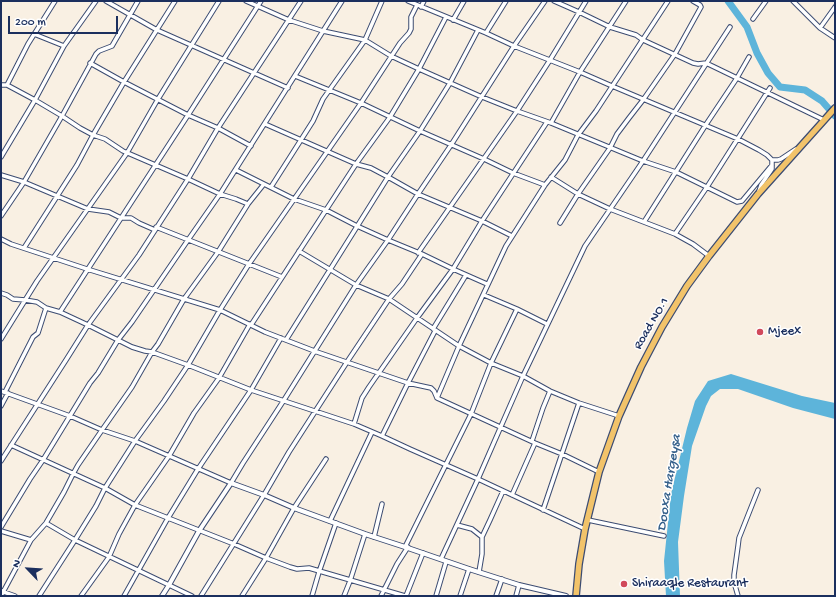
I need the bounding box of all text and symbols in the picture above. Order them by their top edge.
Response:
scale bar [10,8,120,34]
text: 200 m [15,16,46,30]
street label: Road NO.1 [631,295,673,353]
place label: Mjeex [768,324,801,340]
marker: Mjeex [755,327,765,337]
water label: Dooxa Hargeysa [654,433,686,533]
north arrow [8,549,48,589]
text: N [10,558,24,570]
place label: Shiraaqle Restaurant [632,576,748,592]
marker: Shiraaqle Restaurant [619,579,629,589]

